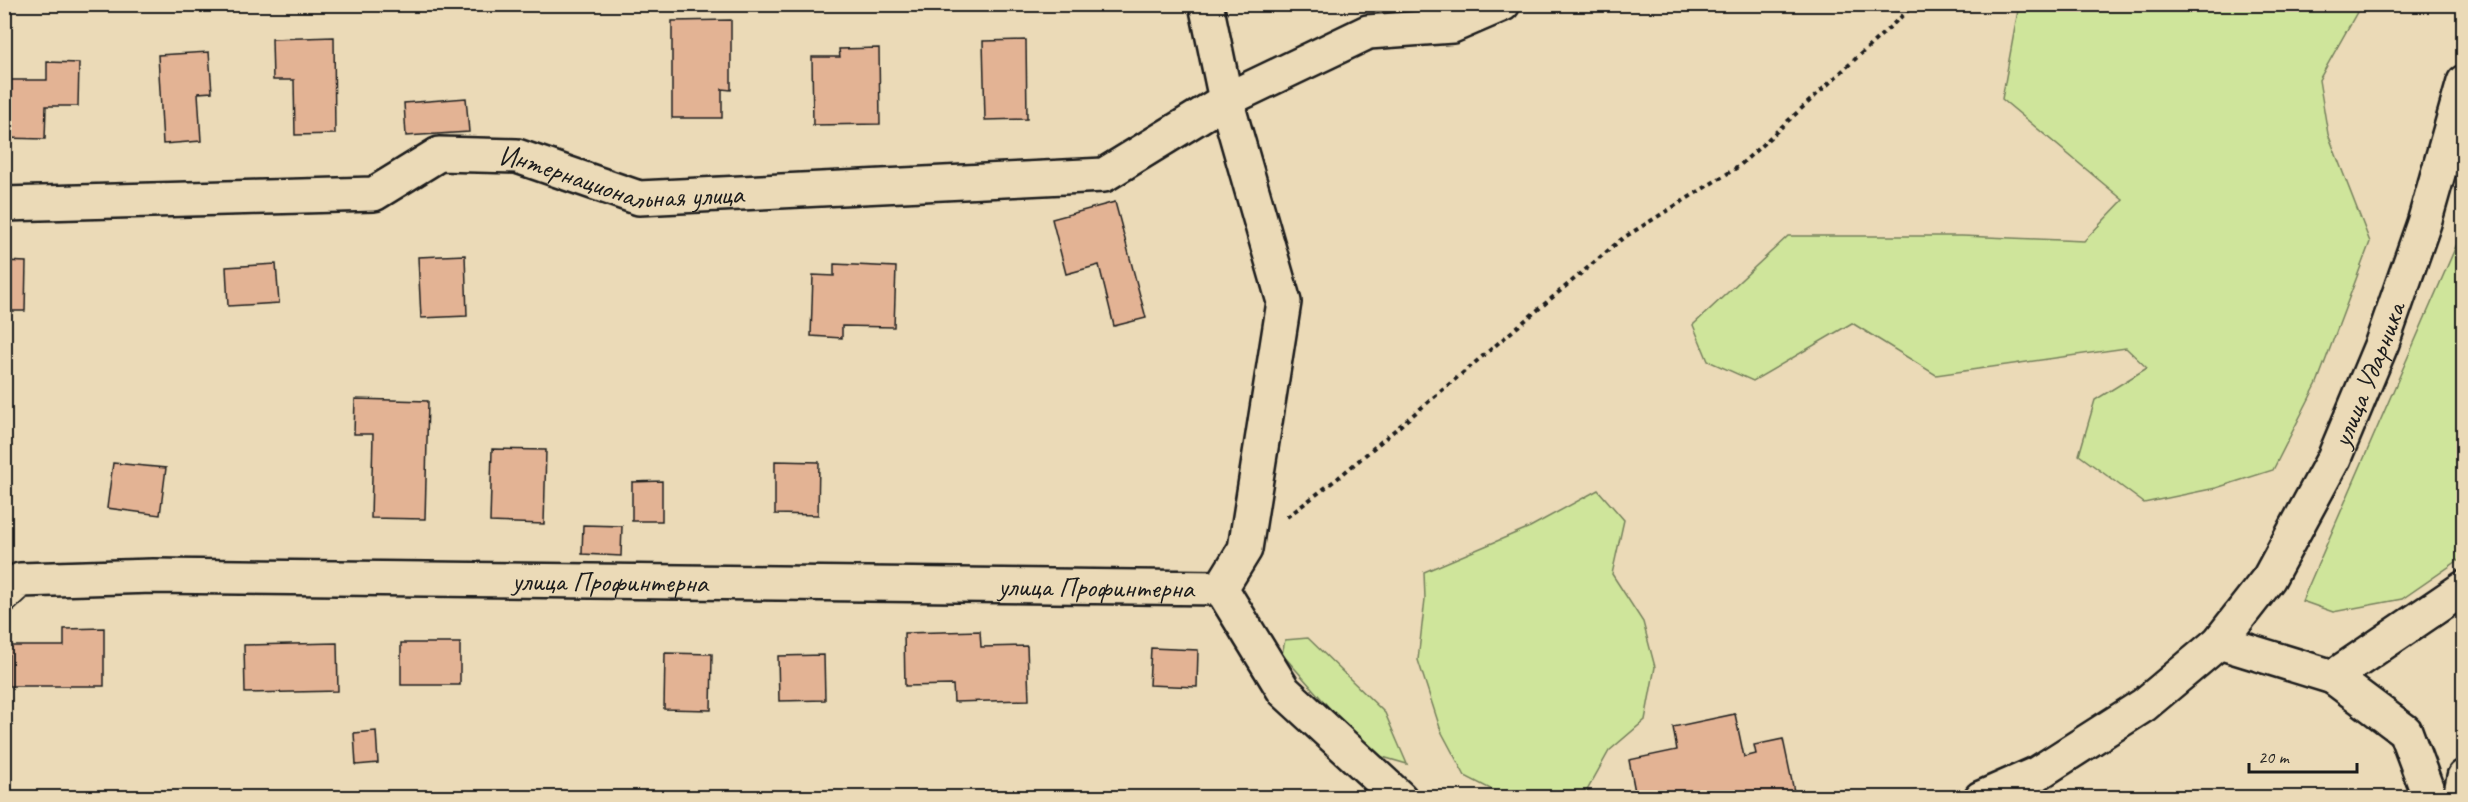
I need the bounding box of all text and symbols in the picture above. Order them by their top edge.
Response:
street label: Интернациональная улица [498,138,746,217]
street label: улица Ударника [2322,295,2413,454]
street label: улица Профинтерна [510,563,710,600]
street label: улица Профинтерна [996,568,1196,605]
scale bar [2249,736,2357,774]
text: 20 m [2258,746,2291,768]

